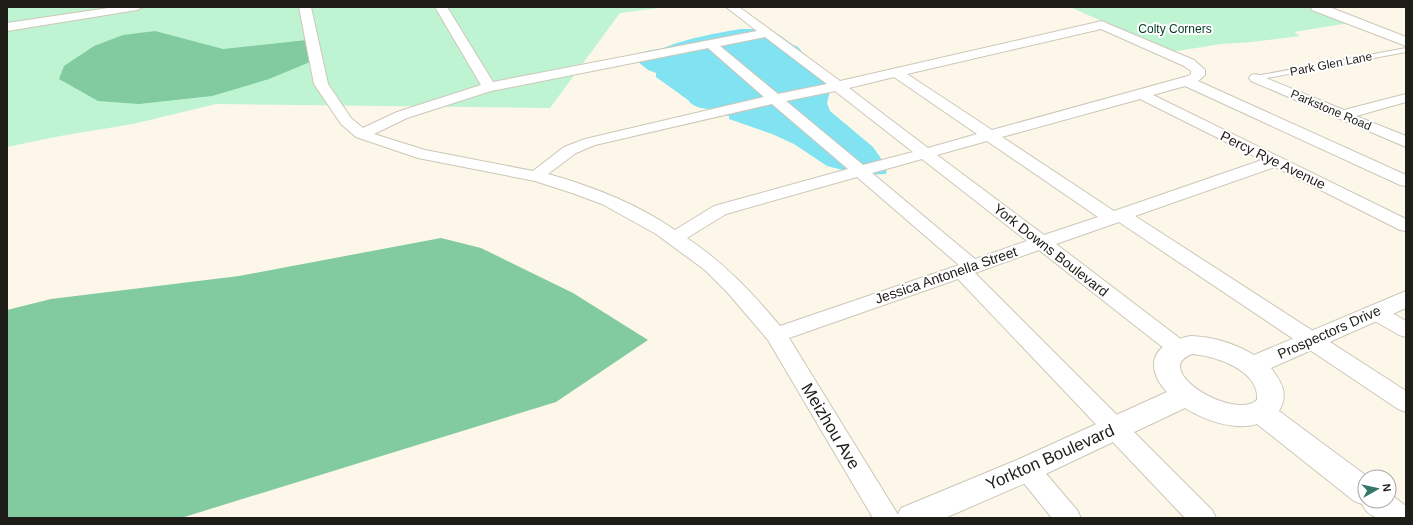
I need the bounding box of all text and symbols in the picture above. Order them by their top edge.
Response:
park label: Colty Corners [1138,22,1212,36]
street label: Park Glen Lane [1289,49,1374,79]
street label: Parkstone Road [1289,87,1373,133]
street label: Percy Rye Avenue [1218,128,1328,192]
street label: York Downs Boulevard [990,200,1112,300]
street label: Jessica Antonella Street [873,243,1019,307]
street label: Prospectors Drive [1275,302,1383,362]
street label: Meizhou Ave [797,380,864,473]
street label: Yorkton Boulevard [983,421,1117,494]
north arrow [1357,469,1397,509]
text: N [1380,483,1393,492]

